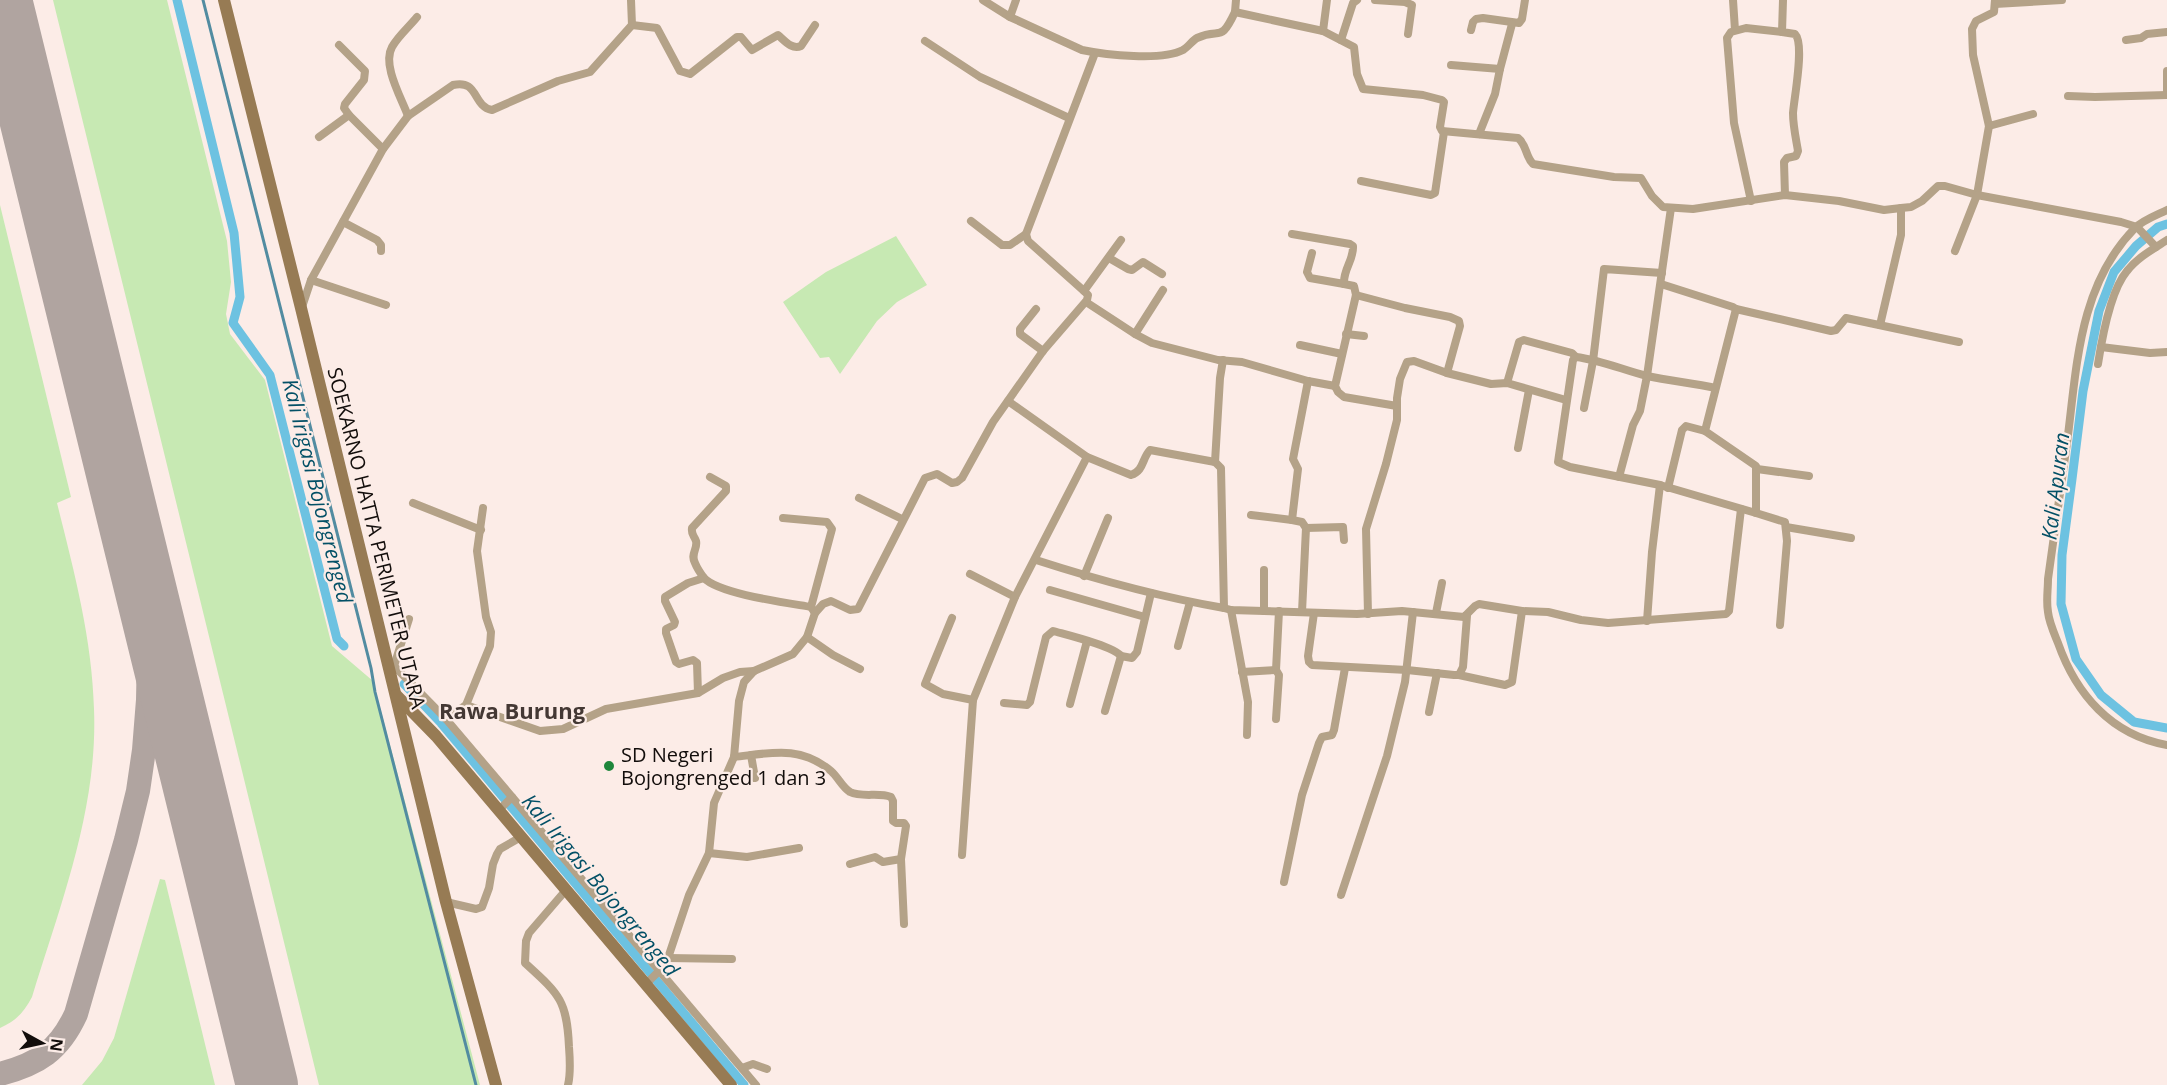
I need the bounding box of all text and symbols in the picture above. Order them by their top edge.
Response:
street label: SOEKARNO HATTA PERIMETER UTARA [321,364,433,712]
water label: Kali Irigasi Bojongrenged [277,376,360,607]
water label: Kali Apuran [2035,431,2075,541]
district label: Rawa Burung [439,695,586,725]
place label: SD Negeri Bojongrenged 1 dan 3 [621,741,826,791]
marker: SD Negeri Bojongrenged 1 dan 3 [602,759,616,773]
water label: Kali Irigasi Bojongrenged [516,788,686,983]
north arrow [12,1013,72,1073]
text: N [45,1037,69,1053]

